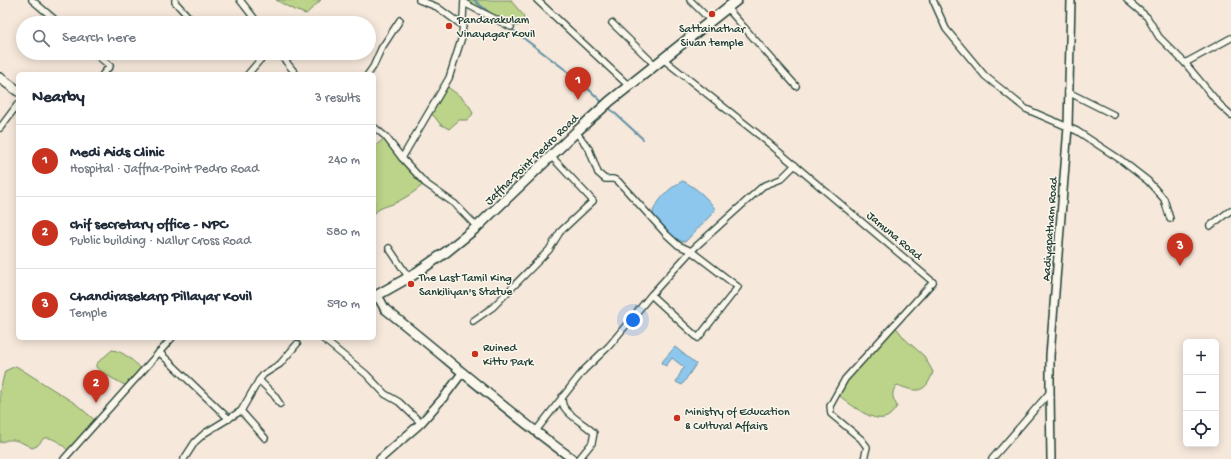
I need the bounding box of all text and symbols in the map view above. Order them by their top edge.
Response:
marker: Sattainathar Sivan temple [707,9,717,19]
place label: Pandarakulam Vinayagar Kovil [456,14,536,42]
search box [16,16,376,60]
marker: Pandarakulam Vinayagar Kovil [444,21,454,31]
place label: Sattainathar Sivan temple [679,23,747,51]
icon: search [30,27,52,49]
text: Search here [62,29,136,47]
pin: 1 [565,67,591,100]
text: Nearby [32,88,85,108]
text: 3 results [315,91,360,106]
street label: Jaffna-Point Pedro Road [483,111,583,209]
text: Medi Aids Clinic [70,144,164,162]
text: 1 [42,153,48,168]
text: 240 m [328,153,360,168]
text: Hospital · Jaffna-Point Pedro Road [70,162,259,177]
street label: Aadiyapatham Road [1040,176,1062,282]
street label: Jamuna Road [863,209,925,265]
text: chif secretary office - NPC [70,216,228,234]
text: 2 [42,225,48,240]
text: 580 m [326,225,360,240]
pin: 3 [1167,233,1193,266]
text: Public building · Nallur Cross Road [70,234,251,249]
place label: The Last Tamil King Sankiliyan's Statue [418,272,513,300]
marker: The Last Tamil King Sankiliyan's Statue [406,279,416,289]
text: Chandirasekarp Pillayar Kovil [70,288,252,306]
text: 3 [42,297,48,312]
text: 590 m [327,297,360,312]
text: Temple [70,306,107,321]
your location [623,310,643,330]
map controls [1183,339,1219,447]
button: + [1183,339,1219,375]
place label: Ruined Kittu Park [483,342,535,370]
marker: Ruined Kittu Park [470,349,480,359]
pin: 2 [83,370,109,403]
button: − [1183,375,1219,411]
place label: Ministry of Education & Cultural Affairs [685,406,790,434]
button: locate [1183,411,1219,447]
marker: Ministry of Education & Cultural Affairs [672,413,682,423]

